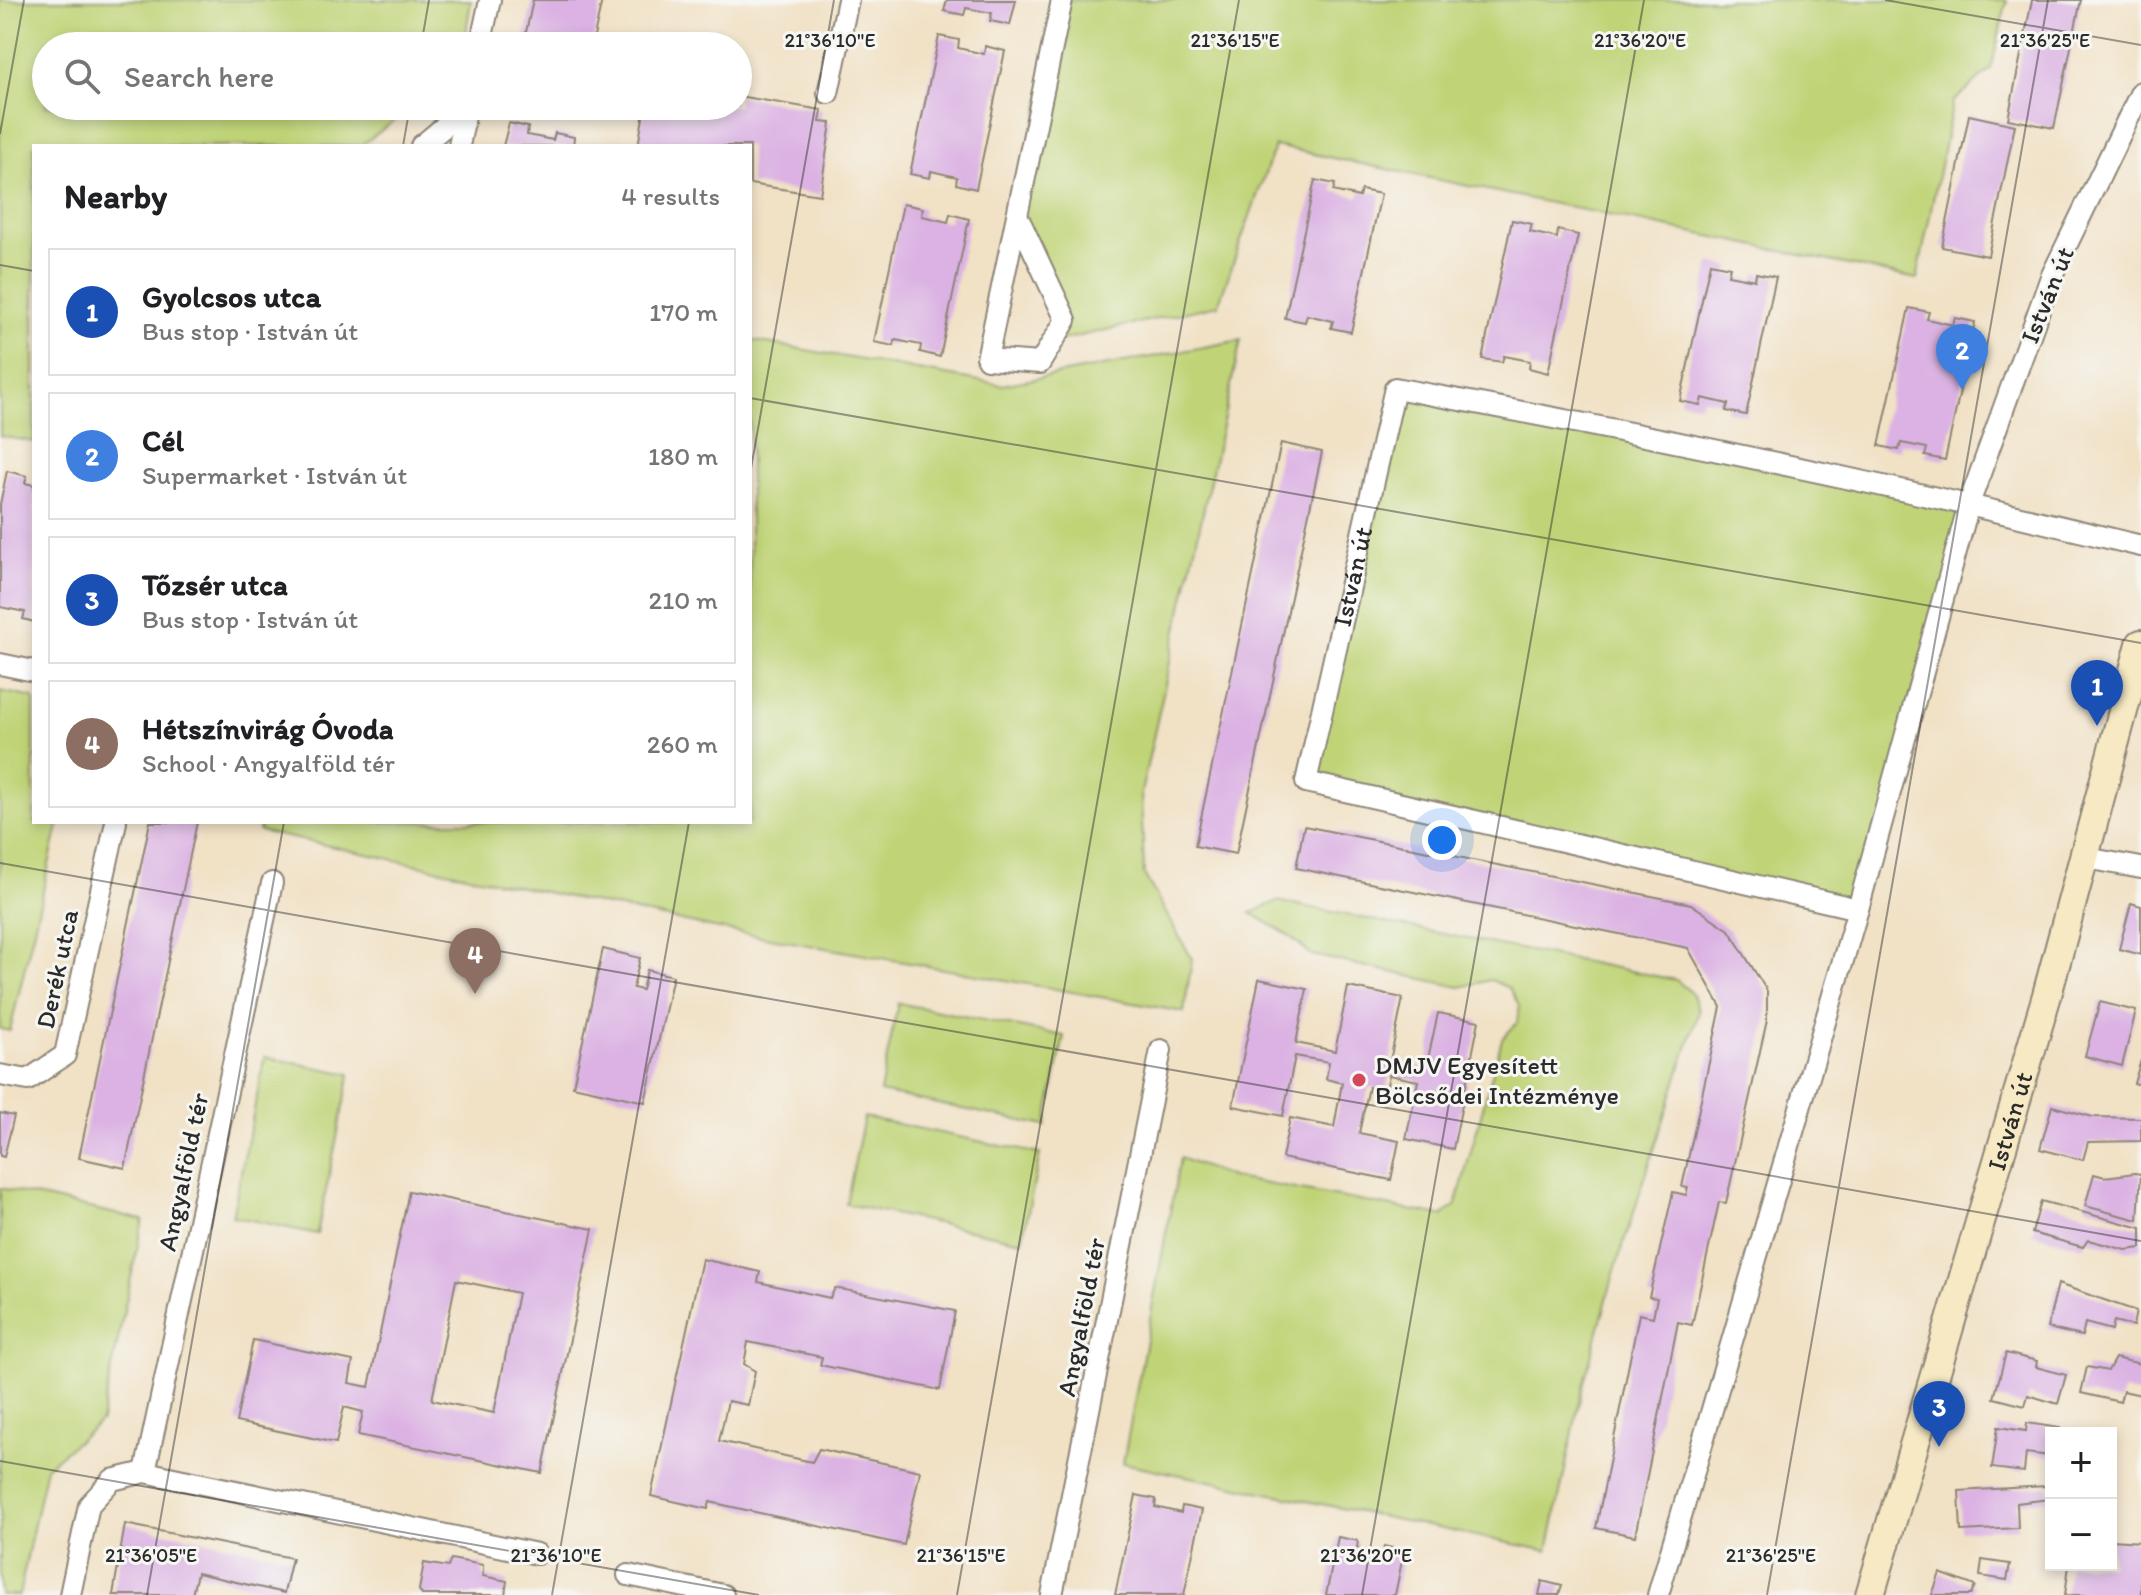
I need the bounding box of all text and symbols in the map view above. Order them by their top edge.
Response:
text: 21°36'10"E [785,28,875,52]
text: 21°36'15"E [1190,28,1280,52]
text: 21°36'20"E [1594,28,1686,52]
text: 21°36'25"E [2000,28,2090,52]
search box [32,32,752,120]
icon: search [60,54,104,98]
text: Search here [124,58,274,95]
text: Nearby [64,176,167,217]
text: 4 results [621,180,720,212]
street label: István út [2013,242,2081,348]
text: Gyolcsos utca [142,278,321,315]
text: 1 [86,296,98,328]
text: 170 m [649,296,718,328]
text: Bus stop · István út [142,315,358,347]
pin: 2 [1936,324,1988,390]
text: Cél [142,422,184,459]
text: 2 [85,440,99,472]
text: 180 m [648,440,718,472]
text: Supermarket · István út [142,459,407,491]
street label: István út [1326,523,1379,630]
text: Tőzsér utca [142,566,288,603]
text: 3 [85,584,99,616]
text: 210 m [649,584,718,616]
text: Bus stop · István út [142,603,358,635]
pin: 1 [2071,660,2123,726]
text: Hétszínvirág Óvoda [142,710,394,747]
text: 4 [84,728,100,760]
text: 260 m [647,728,718,760]
text: School · Angyalföld tér [142,747,395,779]
your location [1422,820,1462,860]
street label: Derék utca [29,906,85,1032]
pin: 4 [449,928,501,994]
place label: DMJV Egyesített Bölcsődei Intézménye [1375,1049,1619,1111]
street label: István út [1980,1068,2040,1174]
marker: DMJV Egyesített Bölcsődei Intézménye [1350,1071,1368,1089]
street label: Angyalföld tér [151,1089,216,1254]
street label: Angyalföld tér [1050,1234,1112,1399]
pin: 3 [1913,1381,1965,1447]
map controls [2045,1427,2117,1571]
button: + [2045,1427,2117,1499]
button: − [2045,1499,2117,1571]
text: 21°36'05"E [105,1543,197,1567]
text: 21°36'10"E [511,1543,601,1567]
text: 21°36'15"E [916,1543,1006,1567]
text: 21°36'20"E [1320,1543,1412,1567]
text: 21°36'25"E [1726,1543,1816,1567]

